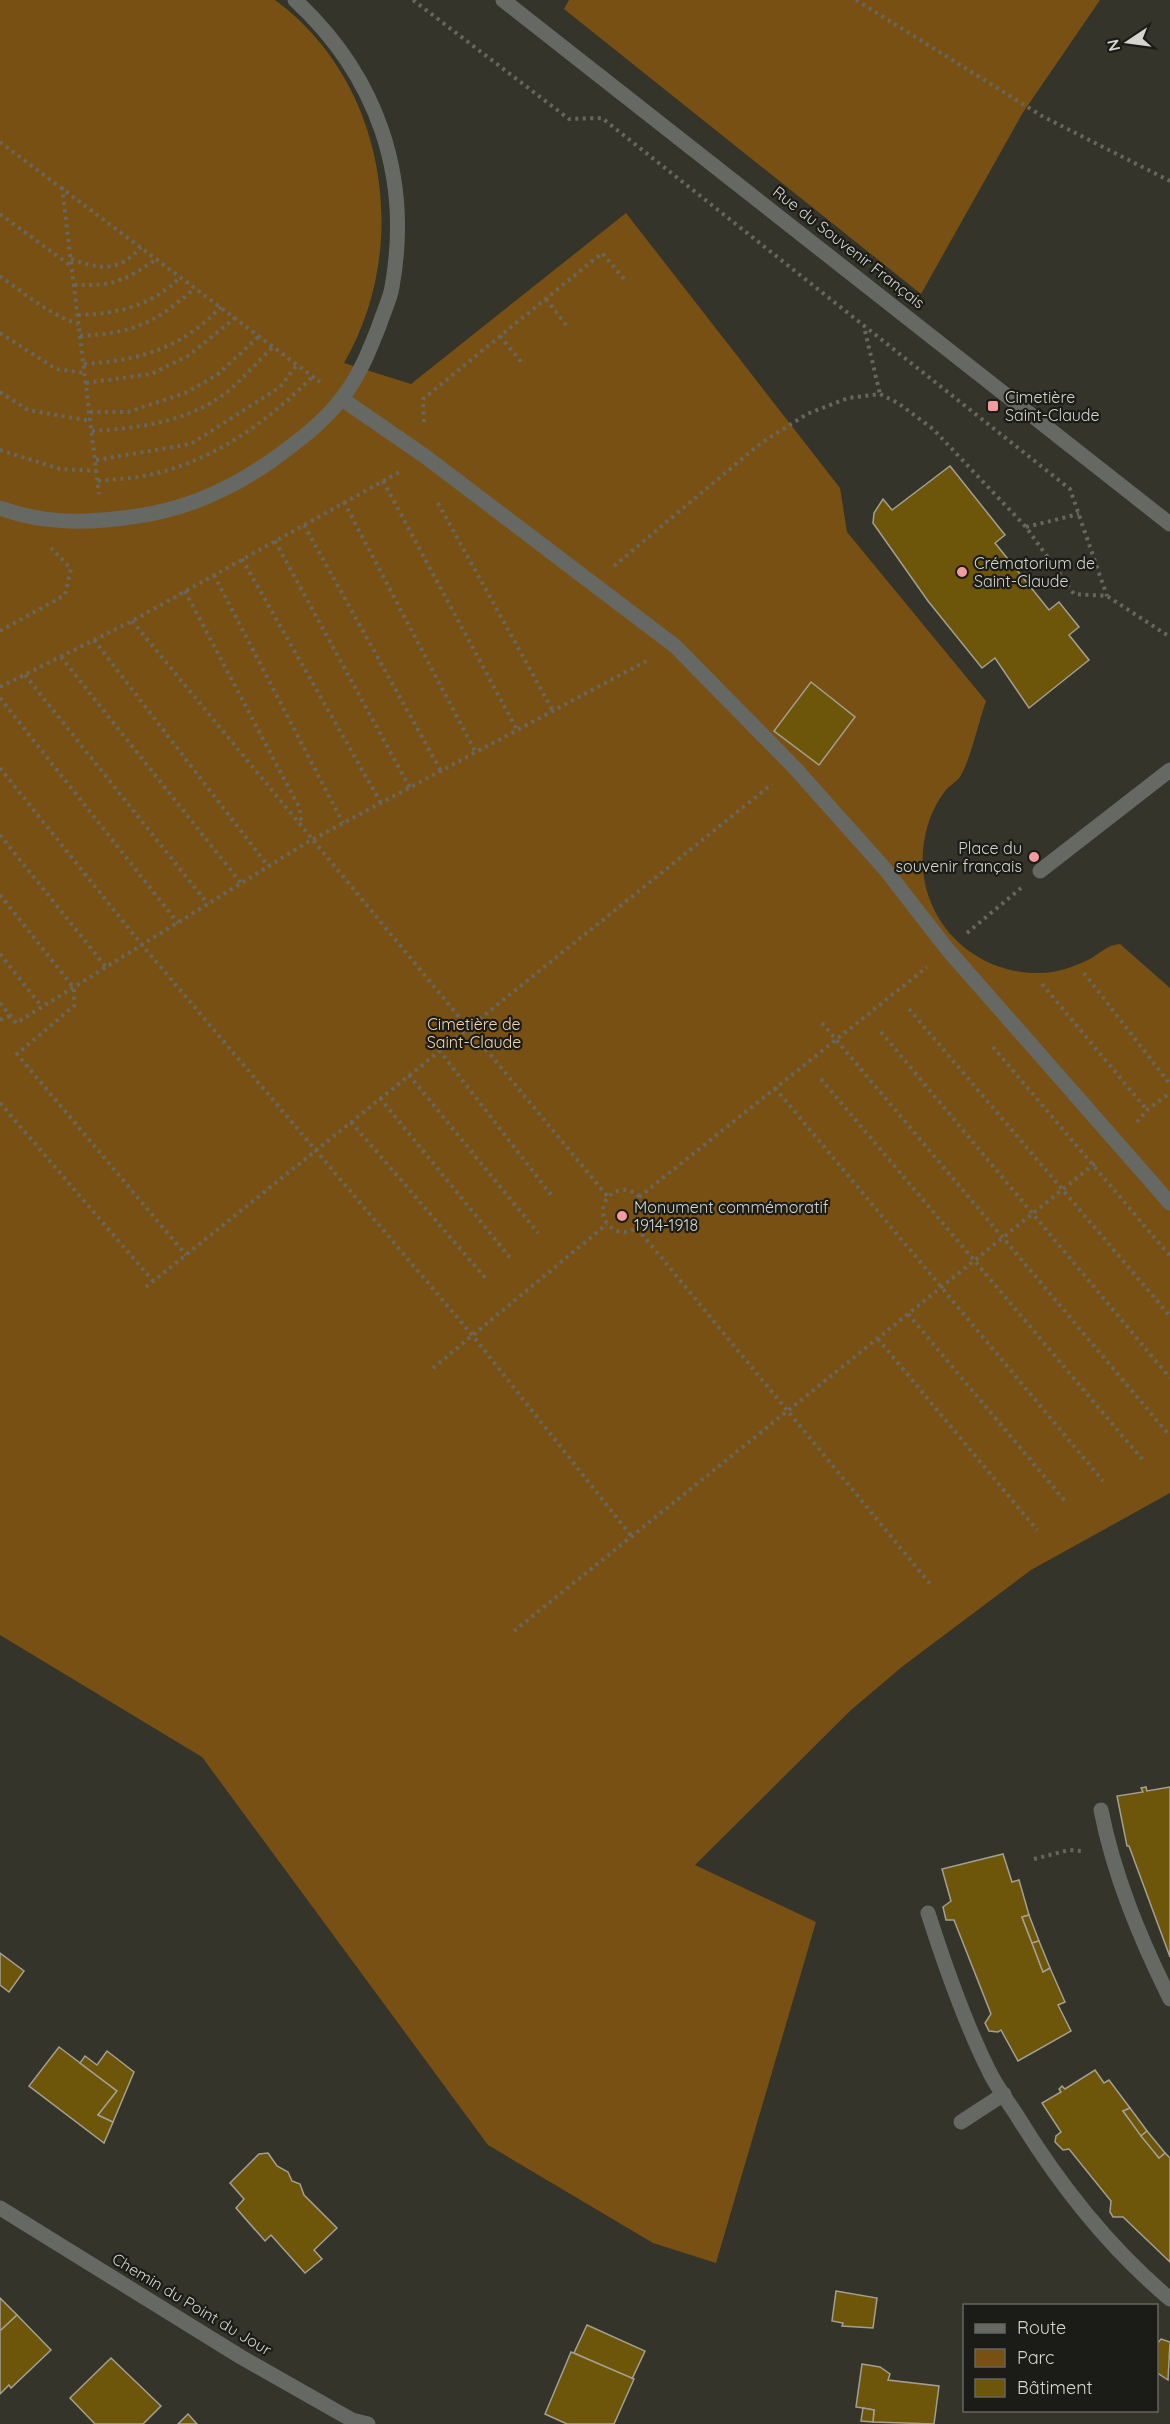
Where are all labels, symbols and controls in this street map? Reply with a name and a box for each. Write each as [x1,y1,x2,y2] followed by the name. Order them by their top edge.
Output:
[1098,12,1158,72] north arrow
[1102,37,1124,53] text: N
[769,181,929,313] street label: Rue du Souvenir Français
[1005,387,1100,425] place label: Cimetière Saint-Claude
[986,399,1000,413] marker: Cimetière Saint-Claude
[974,553,1095,591] place label: Crématorium de Saint-Claude
[955,565,969,579] marker: Crématorium de Saint-Claude
[896,838,1022,876] place label: Place du souvenir français
[1027,850,1041,864] marker: Place du souvenir français
[427,1014,521,1052] park label: Cimetière de Saint-Claude
[634,1197,829,1235] place label: Monument commémoratif 1914-1918
[615,1209,629,1223] marker: Monument commémoratif 1914-1918
[109,2248,275,2360] street label: Chemin du Point du Jour
[963,2304,1158,2412] legend
[1017,2316,1066,2339] text: Route
[1017,2346,1054,2369] text: Parc
[1017,2376,1093,2399] text: Bâtiment

